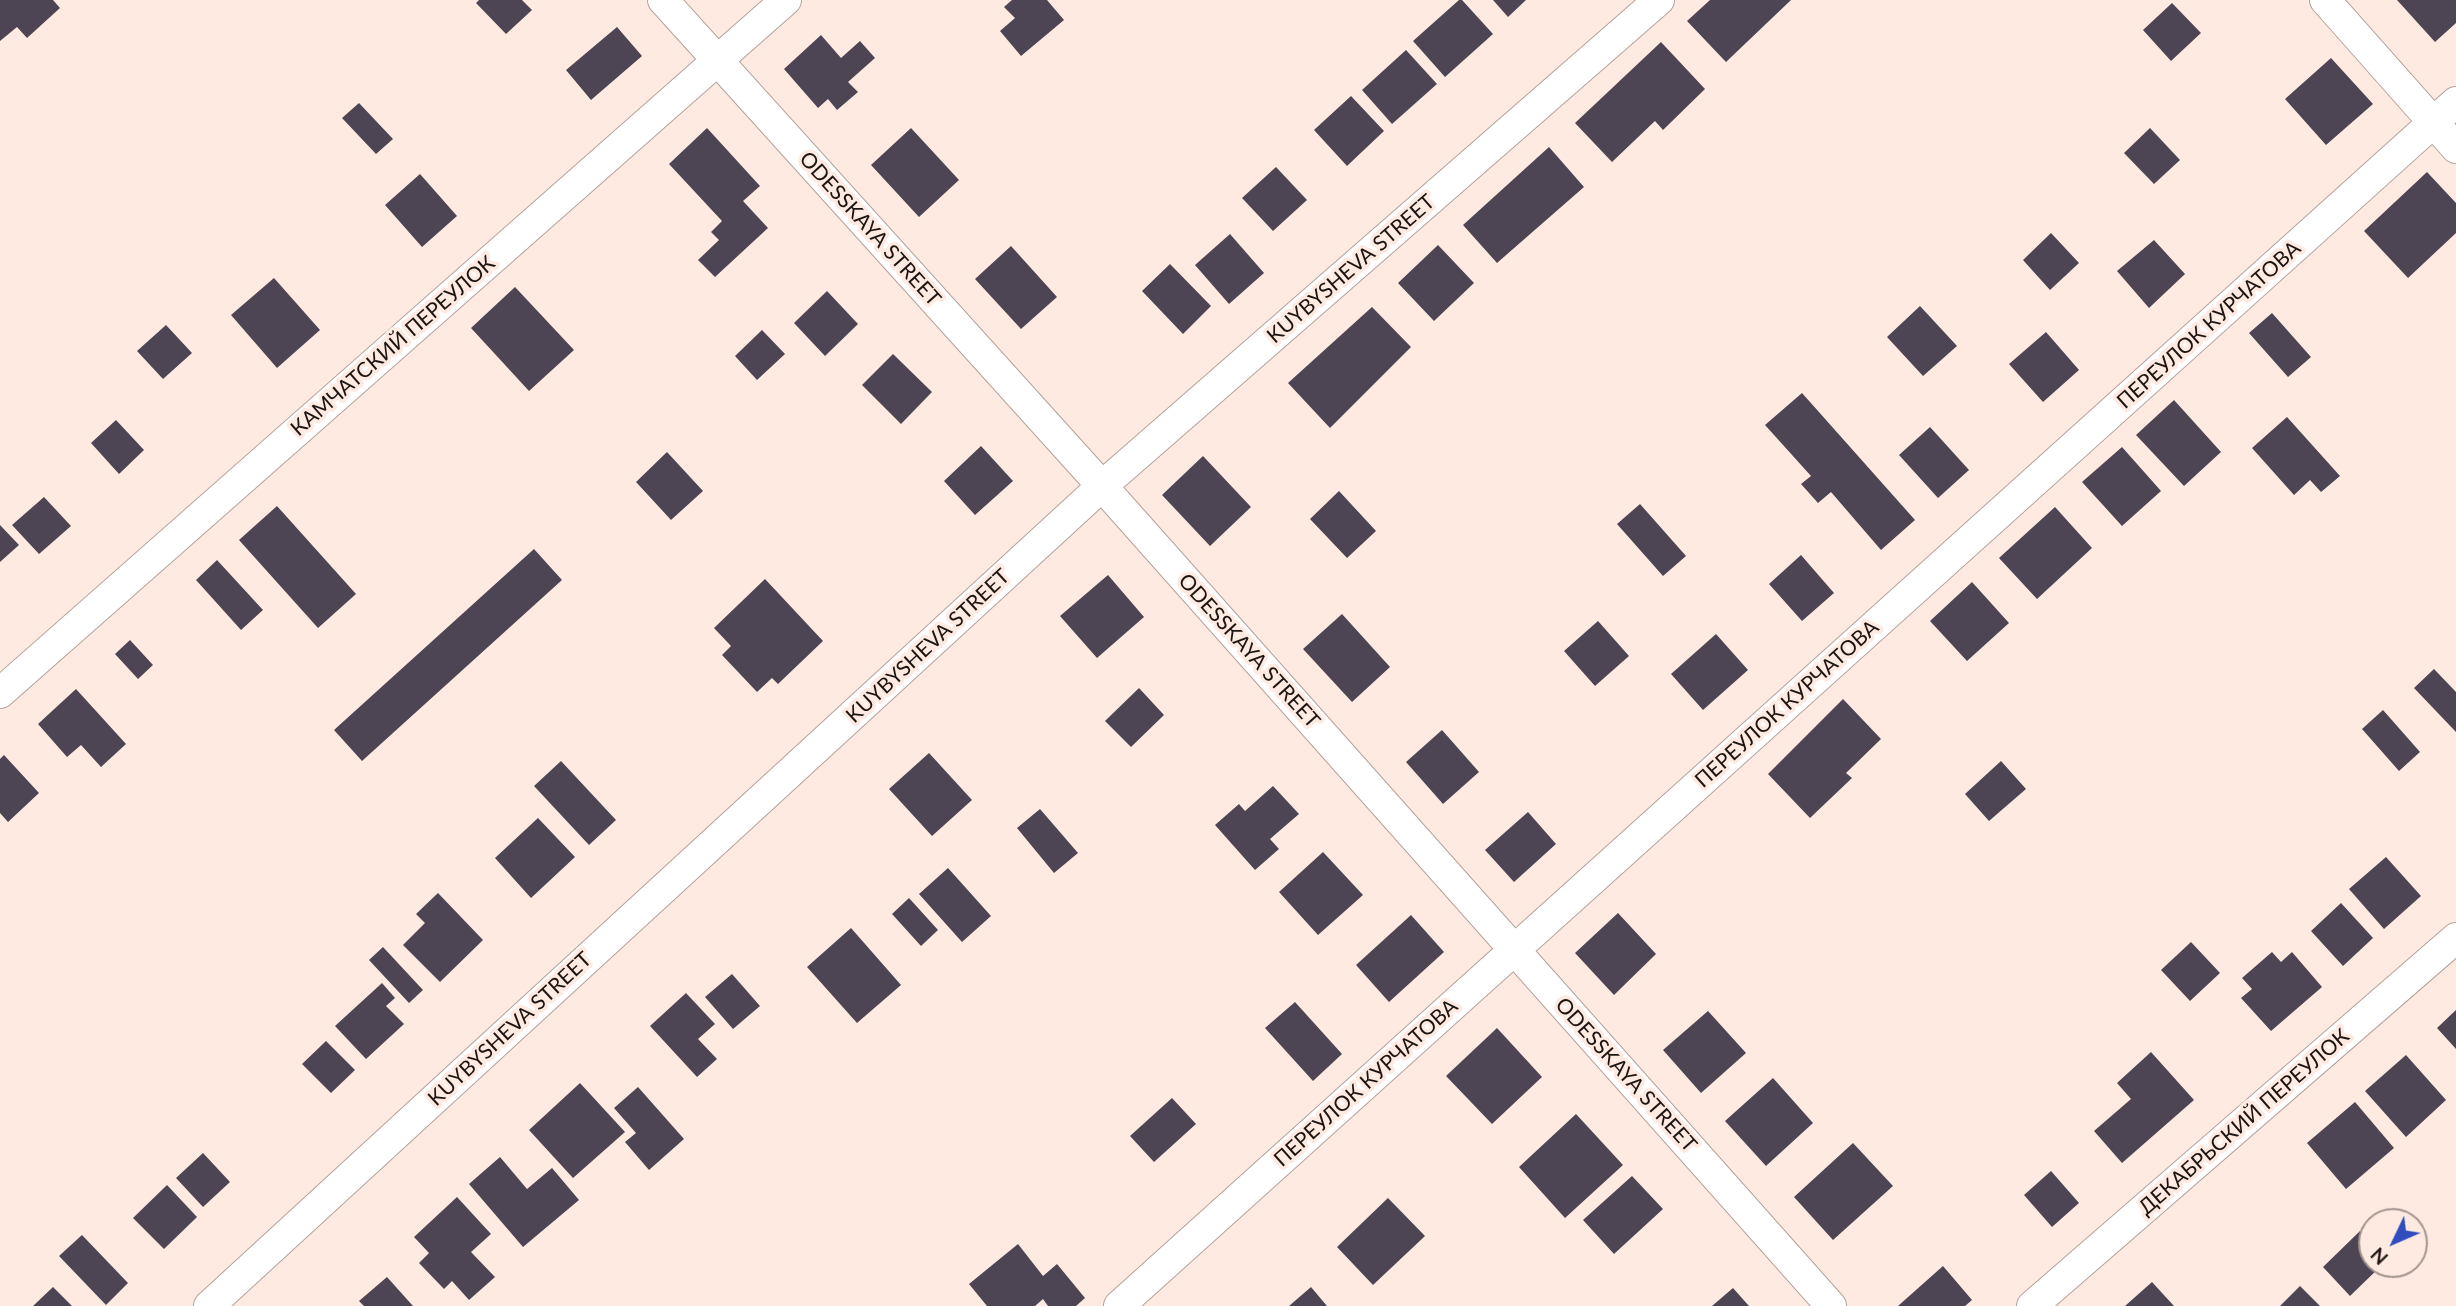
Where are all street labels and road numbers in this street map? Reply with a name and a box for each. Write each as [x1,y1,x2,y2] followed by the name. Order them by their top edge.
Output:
[794,147,946,311] street label: ODESSKAYA STREET
[1262,189,1440,349] street label: KUYBYSHEVA STREET
[2112,236,2306,414] street label: ПЕРЕУЛОК КУРЧАТОВА
[286,251,500,441] street label: КАМЧАТСКИЙ ПЕРЕУЛОК
[841,564,1015,728] street label: KUYBYSHEVA STREET
[1173,569,1325,733] street label: ODESSKAYA STREET
[1690,615,1884,793] street label: ПЕРЕУЛОК КУРЧАТОВА
[423,947,597,1111] street label: KUYBYSHEVA STREET
[1550,993,1702,1157] street label: ODESSKAYA STREET
[1269,994,1463,1172] street label: ПЕРЕУЛОК КУРЧАТОВА
[2133,1024,2355,1220] street label: ДЕКАБРЬСКИЙ ПЕРЕУЛОК

